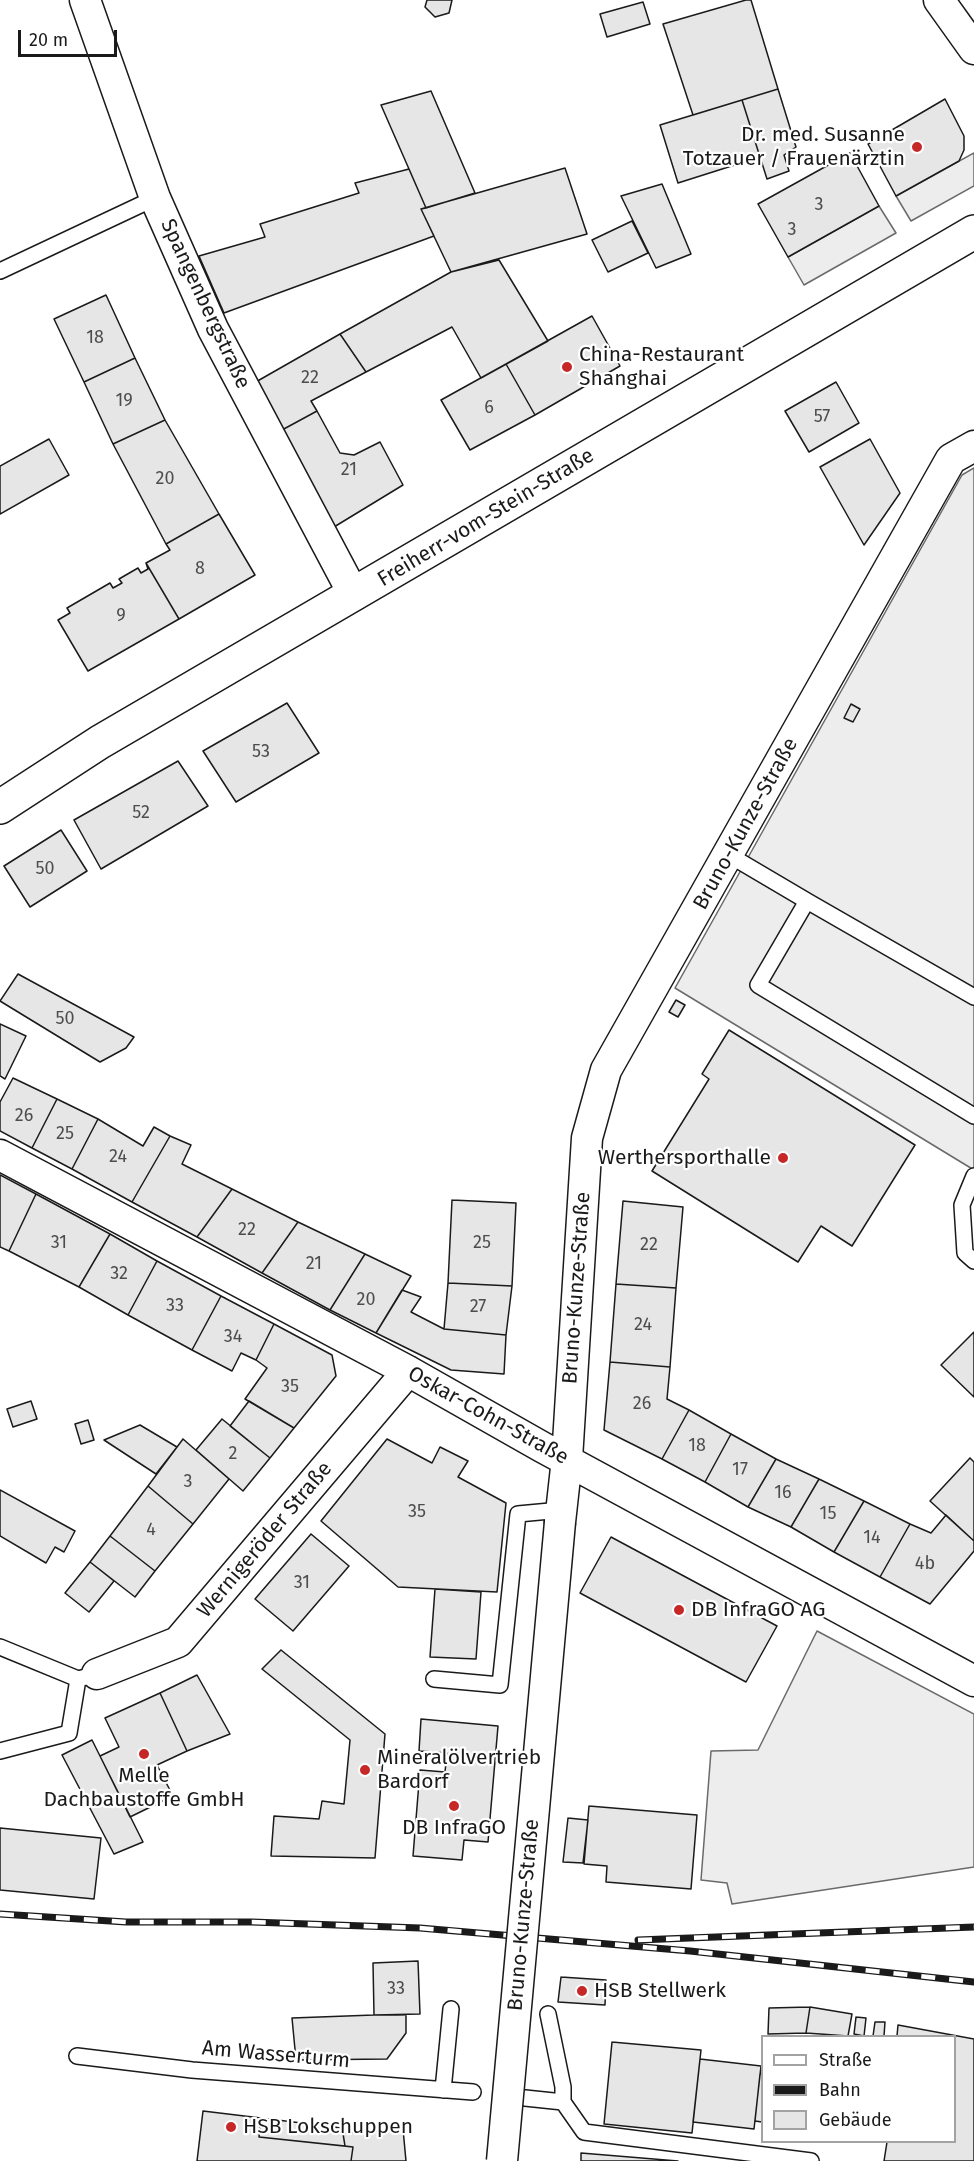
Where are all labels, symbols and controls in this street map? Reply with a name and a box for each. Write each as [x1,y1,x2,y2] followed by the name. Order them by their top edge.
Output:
[21,18,120,56] scale bar
[29,29,68,51] text: 20 m
[683,122,905,172] place label: Dr. med. Susanne Totzauer / Frauenärztin
[910,140,924,154] marker: Dr. med. Susanne Totzauer / Frauenärztin
[815,194,823,216] house number: 3
[155,215,255,393] street label: Spangenbergstraße
[788,219,796,241] house number: 3
[86,327,104,349] house number: 18
[579,342,744,392] place label: China-Restaurant Shanghai
[560,360,574,374] marker: China-Restaurant Shanghai
[301,367,319,389] house number: 22
[115,390,133,412] house number: 19
[484,397,494,419] house number: 6
[814,406,830,428] house number: 57
[373,443,599,593] street label: Freiherr-vom-Stein-Straße
[341,459,357,481] house number: 21
[156,468,174,490] house number: 20
[195,558,205,580] house number: 8
[116,605,126,627] house number: 9
[688,734,804,914] street label: Bruno-Kunze-Straße
[252,741,270,763] house number: 53
[132,802,150,824] house number: 52
[35,858,55,880] house number: 50
[55,1008,75,1030] house number: 50
[15,1105,33,1127] house number: 26
[56,1123,74,1145] house number: 25
[598,1145,771,1171] place label: Werthersporthalle
[109,1146,127,1168] house number: 24
[776,1151,790,1165] marker: Werthersporthalle
[558,1191,596,1385] street label: Bruno-Kunze-Straße
[238,1219,256,1241] house number: 22
[51,1232,67,1254] house number: 31
[473,1232,491,1254] house number: 25
[640,1234,658,1256] house number: 22
[306,1253,322,1275] house number: 21
[110,1263,128,1285] house number: 32
[357,1289,375,1311] house number: 20
[166,1295,184,1317] house number: 33
[470,1296,486,1318] house number: 27
[634,1314,652,1336] house number: 24
[224,1326,242,1348] house number: 34
[403,1361,573,1471] street label: Oskar-Cohn-Straße
[281,1376,299,1398] house number: 35
[633,1393,651,1415] house number: 26
[688,1435,706,1457] house number: 18
[229,1443,237,1465] house number: 2
[192,1457,338,1623] street label: Wernigeröder Straße
[732,1459,748,1481] house number: 17
[184,1471,192,1493] house number: 3
[774,1482,792,1504] house number: 16
[408,1501,426,1523] house number: 35
[820,1503,836,1525] house number: 15
[146,1519,156,1541] house number: 4
[863,1527,881,1549] house number: 14
[915,1553,935,1575] house number: 4b
[294,1572,310,1594] house number: 31
[691,1597,826,1623] place label: DB InfraGO AG
[672,1603,686,1617] marker: DB InfraGO AG
[377,1745,541,1795] place label: Mineralölvertrieb Bardorf
[137,1747,151,1761] marker: Melle Dachbaustoffe GmbH
[43,1763,245,1813] place label: Melle Dachbaustoffe GmbH
[358,1763,372,1777] marker: Mineralölvertrieb Bardorf
[447,1799,461,1813] marker: DB InfraGO
[402,1815,506,1841] place label: DB InfraGO
[503,1818,545,2012] street label: Bruno-Kunze-Straße
[387,1978,405,2000] house number: 33
[594,1978,726,2004] place label: HSB Stellwerk
[575,1984,589,1998] marker: HSB Stellwerk
[761,2035,956,2143] legend
[201,2036,351,2074] street label: Am Wasserturm
[819,2049,872,2071] text: Straße
[819,2079,861,2101] text: Bahn
[819,2109,892,2131] text: Gebäude
[243,2114,413,2140] place label: HSB Lokschuppen
[224,2120,238,2134] marker: HSB Lokschuppen

